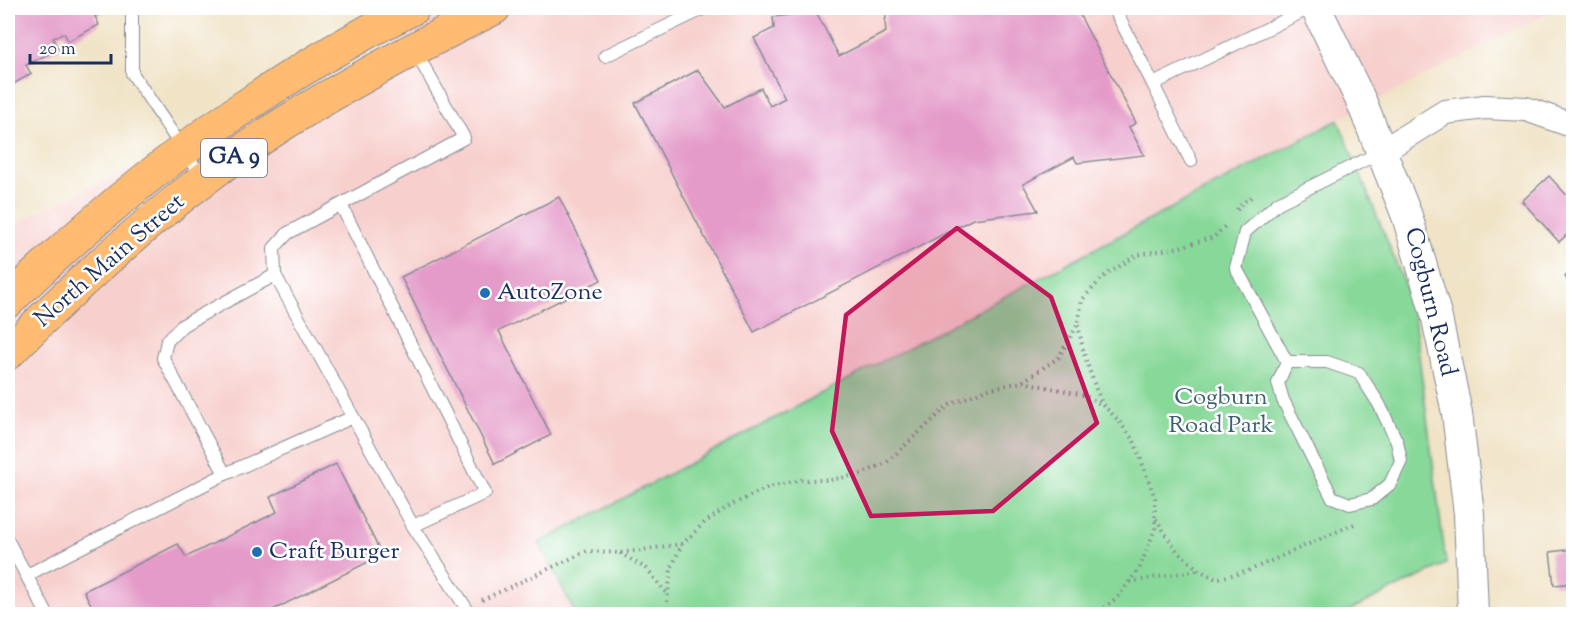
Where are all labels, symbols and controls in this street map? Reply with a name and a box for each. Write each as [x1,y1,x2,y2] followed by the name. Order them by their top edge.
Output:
[30,27,111,65] scale bar
[39,37,76,63] text: 20 m
[201,139,267,177] road number: GA 9
[27,186,193,336] street label: North Main Street
[1395,224,1465,381] street label: Cogburn Road
[497,276,603,310] place label: AutoZone
[478,286,492,300] marker: AutoZone
[1169,381,1273,443] park label: Cogburn Road Park
[269,535,399,569] place label: Craft Burger
[250,545,264,559] marker: Craft Burger

